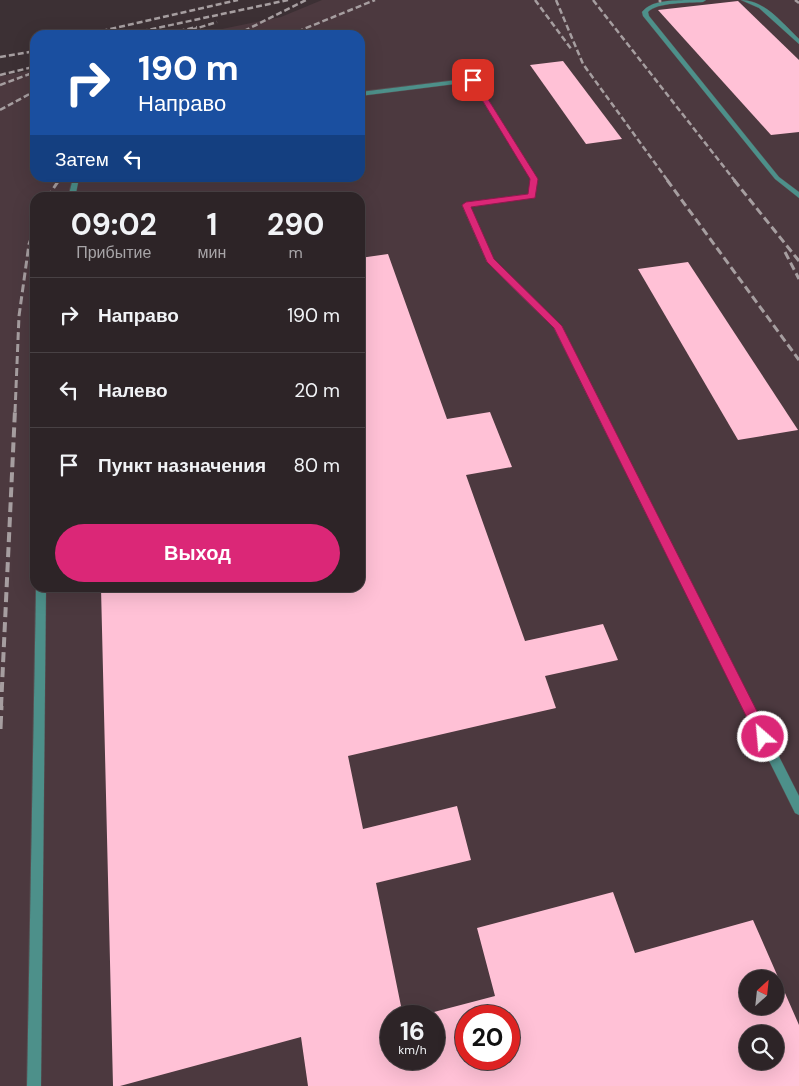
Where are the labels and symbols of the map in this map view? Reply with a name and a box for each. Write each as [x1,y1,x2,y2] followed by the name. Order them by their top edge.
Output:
[452,59,494,101] pin
[736,710,788,762] position arrow
[739,970,784,1015] north arrow
[455,1005,520,1070] speed limit sign: 20

